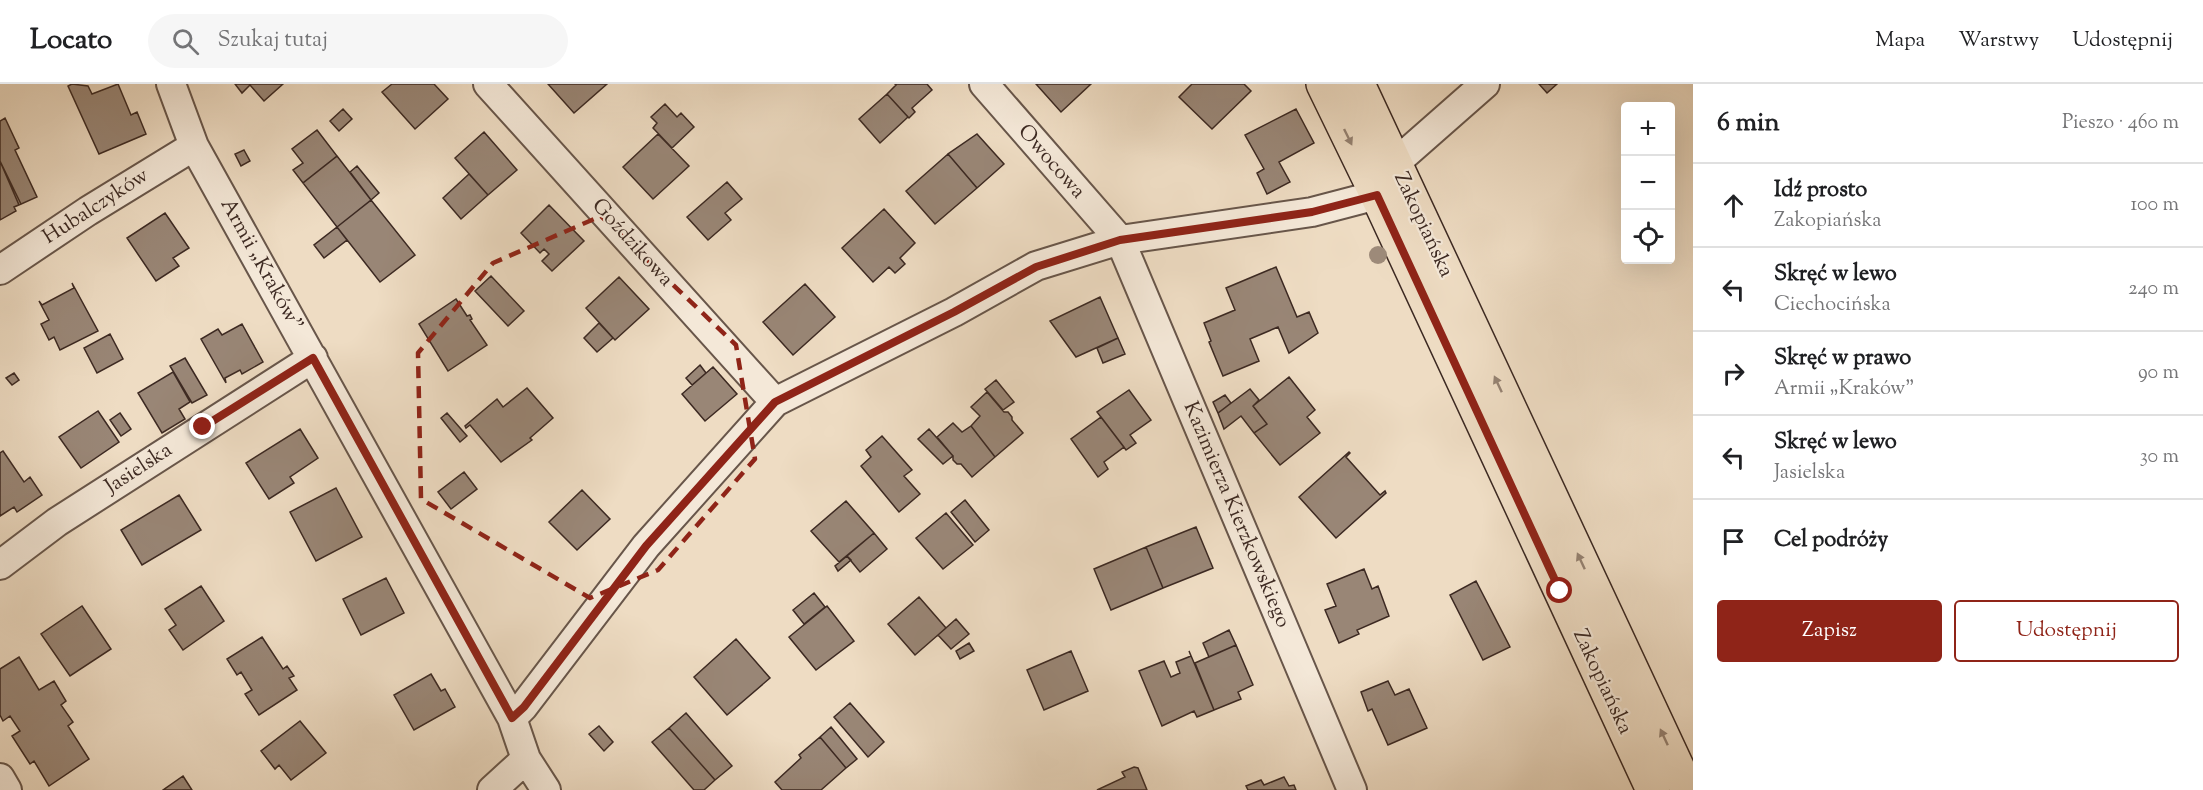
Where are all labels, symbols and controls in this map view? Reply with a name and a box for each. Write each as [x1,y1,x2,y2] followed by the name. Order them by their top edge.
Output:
[148,14,568,68] search box
[30,21,112,61] text: Locato
[169,25,202,58] icon: search
[217,25,328,57] text: Szukaj tutaj
[1875,26,1925,56] text: Mapa
[1958,26,2039,56] text: Warstwy
[2072,26,2173,56] text: Udostępnij
[1621,102,1675,264] map controls
[1621,102,1675,156] button: +
[1717,105,1780,142] text: 6 min
[2062,109,2179,138] text: Pieszo · 460 m
[1010,118,1092,206] street label: Owocowa
[1344,128,1353,145] one-way arrow
[1621,156,1675,210] button: −
[37,161,155,252] street label: Hubalczyków
[1386,167,1461,283] street label: Zakopiańska
[1774,175,1867,207] text: Idź prosto
[1717,189,1750,222] icon: ahead
[2130,191,2179,220] text: 100 m
[584,192,680,294] street label: Goździkowa
[212,193,310,337] street label: Armii „Kraków”
[1774,207,1882,236] text: Zakopiańska
[1621,210,1675,264] button: locate
[1774,259,1897,291] text: Skręć w lewo
[1717,273,1750,306] icon: left
[2128,275,2179,304] text: 240 m
[1774,291,1891,320] text: Ciechocińska
[1774,343,1911,375] text: Skręć w prawo
[1717,357,1750,390] icon: right
[2138,359,2179,388] text: 90 m
[1774,375,1915,404] text: Armii „Kraków”
[1493,376,1502,393] one-way arrow
[1175,397,1297,633] street label: Kazimierza Kierzkowskiego
[189,413,215,439] route end
[1774,427,1897,459] text: Skręć w lewo
[99,436,179,502] street label: Jasielska
[1717,441,1750,474] icon: left
[2140,443,2179,472] text: 30 m
[1774,459,1845,488] text: Jasielska
[1717,525,1750,558] icon: arrive
[1774,525,1888,557] text: Cel podróży
[1576,552,1585,569] one-way arrow
[1546,577,1572,603] route start
[1717,600,1942,662] button: Zapisz
[1954,600,2179,662] button: Udostępnij
[1565,624,1640,740] street label: Zakopiańska
[1659,729,1668,746] one-way arrow

